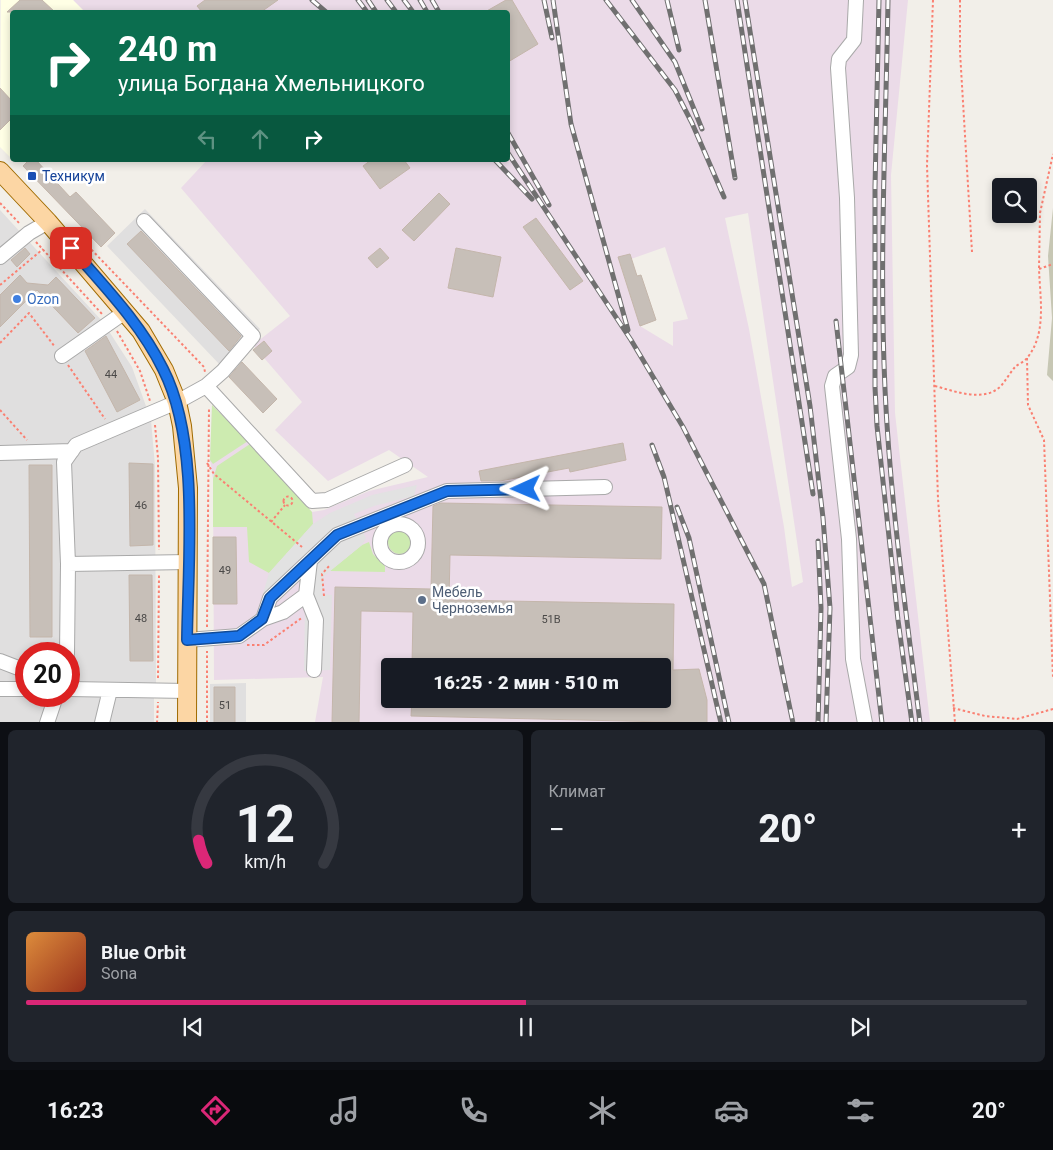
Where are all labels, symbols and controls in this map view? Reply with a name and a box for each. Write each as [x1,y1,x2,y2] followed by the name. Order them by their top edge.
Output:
[118,29,217,70] text: 240 m
[35,30,100,95] icon: right
[118,71,425,96] text: улица Богдана Хмельницкого
[193,125,221,153] icon: left
[246,125,274,153] icon: ahead
[299,125,327,153] icon: right
[42,168,105,184] place label: Техникум
[26,170,38,182] marker: Техникум
[992,178,1037,223] map controls
[992,178,1037,223] button: search
[50,227,92,269] pin
[57,234,85,262] icon: arrive
[27,291,59,307] place label: Ozon
[11,293,23,305] marker: Ozon
[105,368,117,381] house number: 44
[499,462,551,514] position arrow
[135,499,147,512] house number: 46
[219,564,231,577] house number: 49
[432,584,513,616] place label: Мебель Черноземья
[416,594,428,606] marker: Мебель Черноземья
[135,612,147,625] house number: 48
[541,613,561,626] house number: 51В
[15,642,80,707] speed limit sign: 20
[433,671,619,694] text: 16:25 · 2 мин · 510 m
[219,699,231,712] house number: 51
[549,782,605,801] text: Климат
[235,794,295,855] text: 12
[758,807,817,851] text: 20°
[549,813,565,846] text: −
[1011,813,1027,846] text: +
[244,851,286,872] text: km/h
[101,941,186,964] text: Blue Orbit
[101,964,137,983] text: Sona
[179,1013,207,1041] icon: previous
[512,1013,540,1041] icon: pause
[846,1013,874,1041] icon: next
[198,1093,233,1128] icon: directions
[327,1093,362,1128] icon: music
[456,1093,491,1128] icon: phone
[585,1093,620,1128] icon: climate
[714,1093,749,1128] icon: car
[843,1093,878,1128] icon: filters
[47,1098,104,1123] text: 16:23
[972,1098,1006,1123] text: 20°

